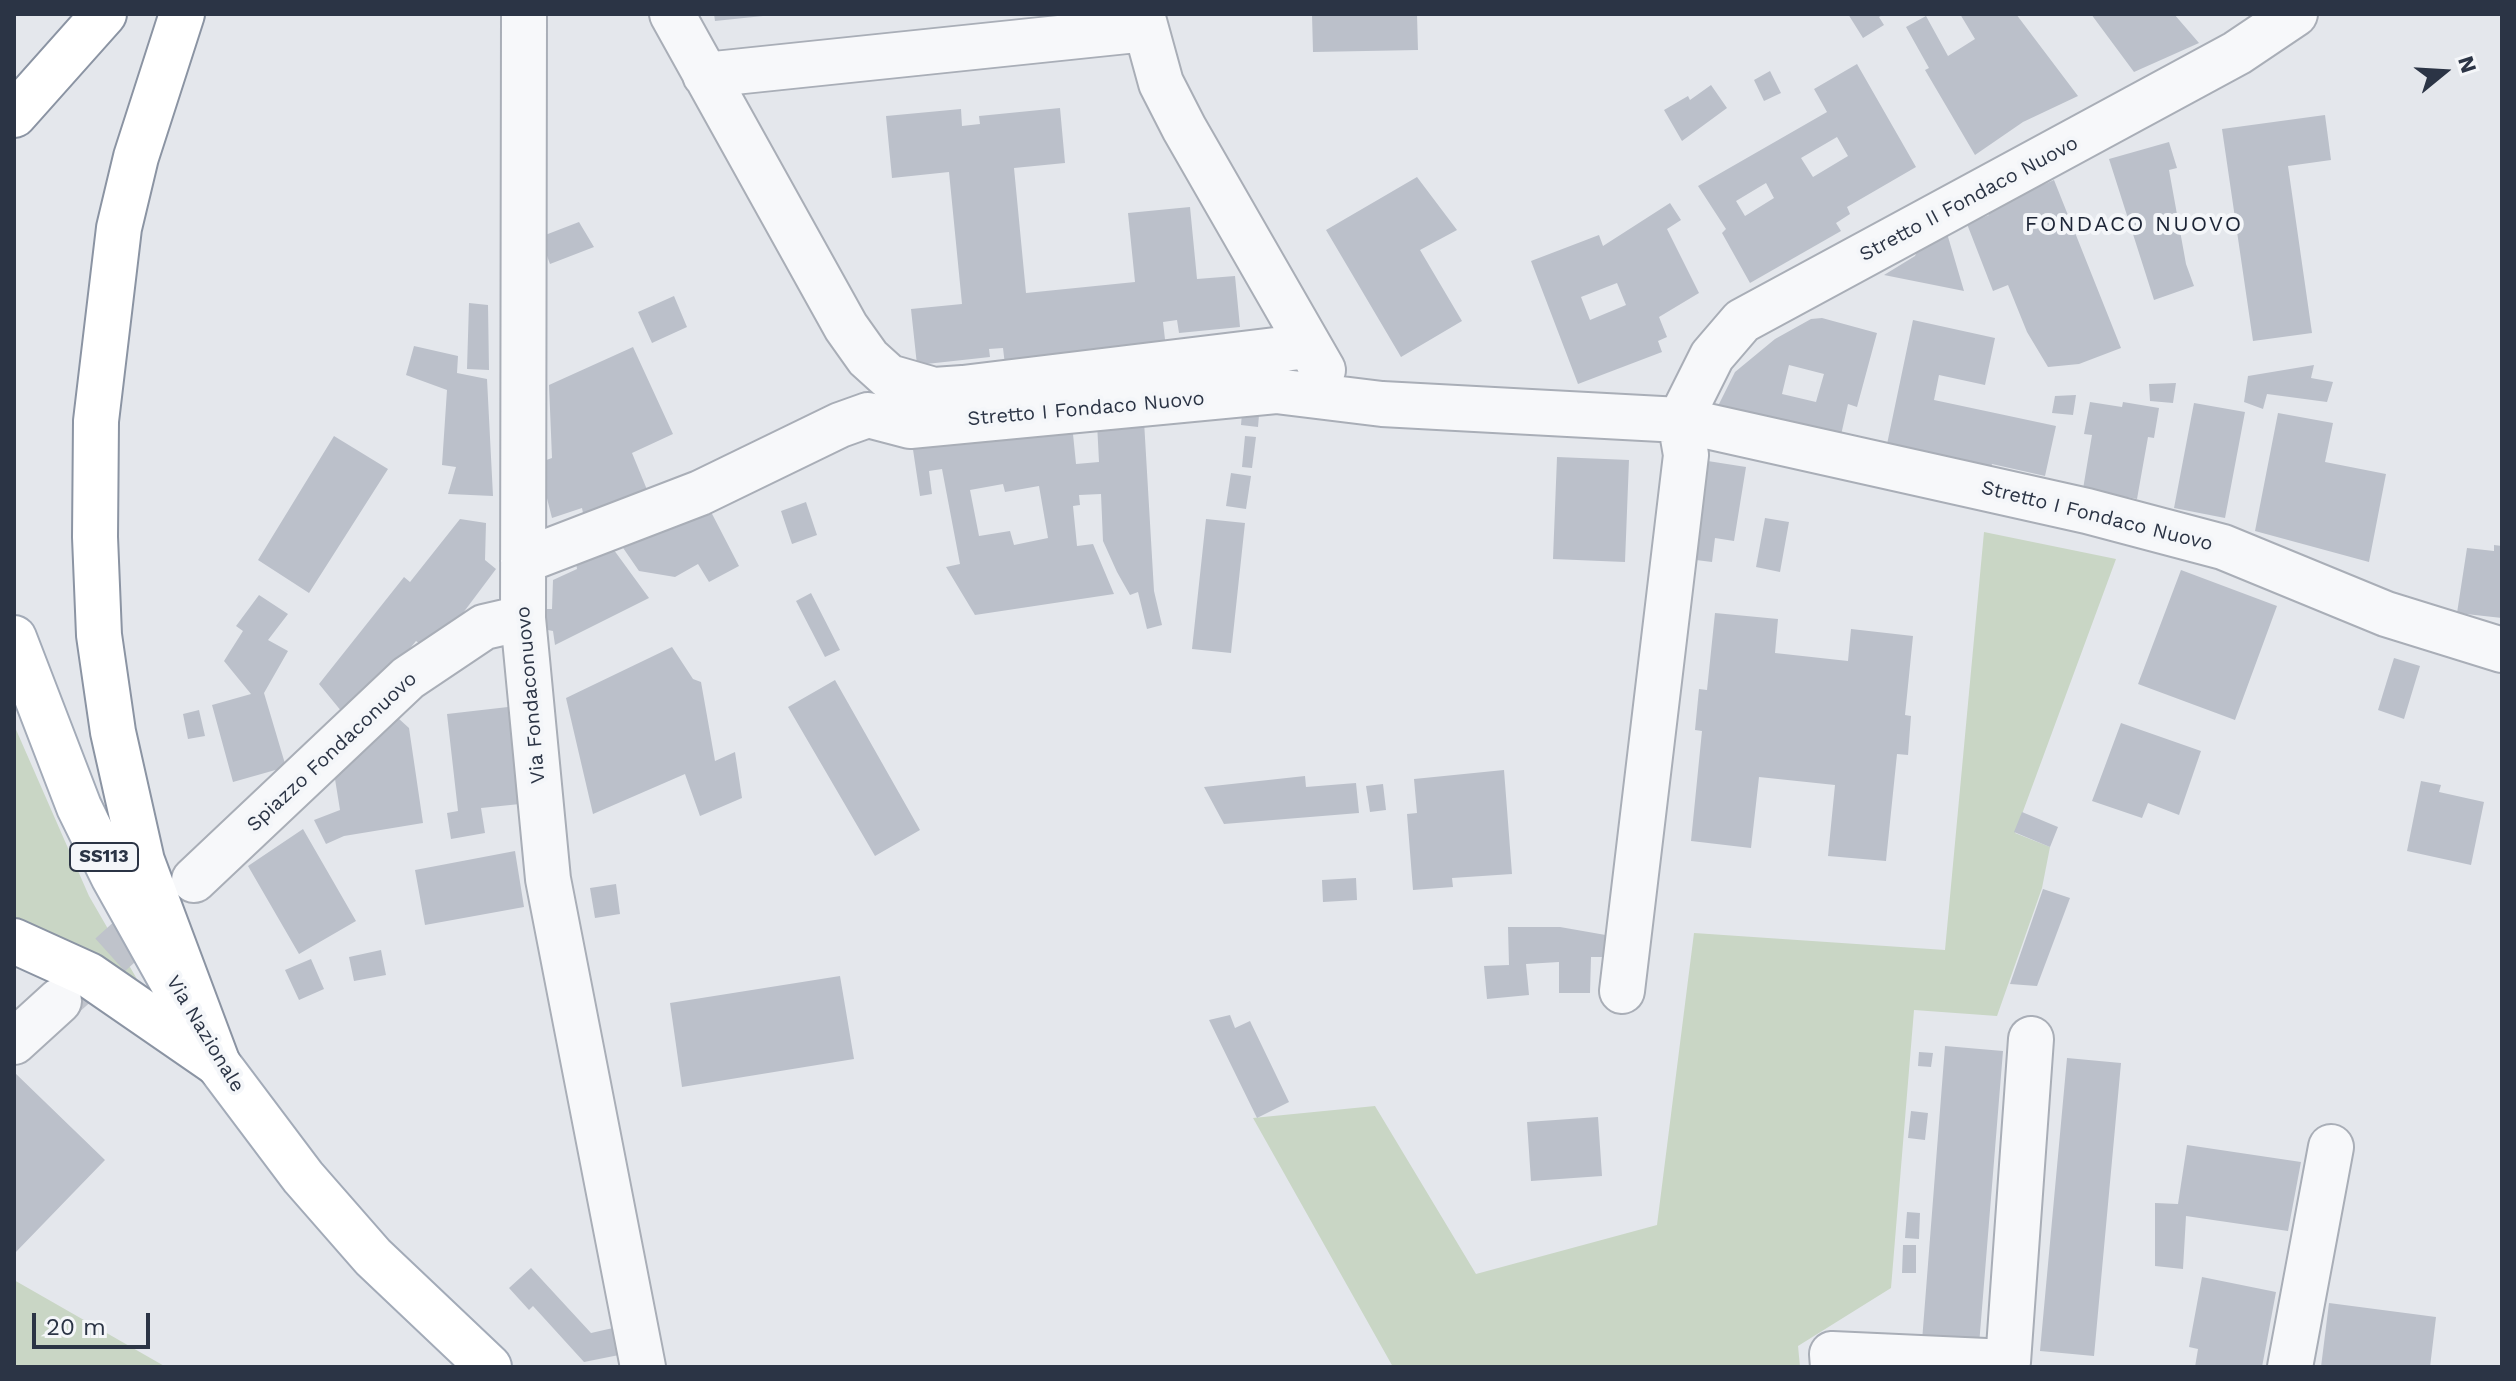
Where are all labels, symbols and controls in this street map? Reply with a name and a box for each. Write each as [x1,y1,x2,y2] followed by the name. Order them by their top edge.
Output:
[2404,32,2484,112] north arrow
[2453,53,2482,76] text: N
[1856,131,2082,267] street label: Stretto II Fondaco Nuovo
[2025,212,2243,238] district label: FONDACO NUOVO
[966,387,1206,431] street label: Stretto I Fondaco Nuovo
[1979,476,2215,556] street label: Stretto I Fondaco Nuovo
[511,605,551,785] street label: Via Fondaconuovo
[242,667,422,837] street label: Spiazzo Fondaconuovo
[70,843,138,871] road number: SS113
[161,971,249,1097] street label: Via Nazionale
[36,1297,154,1347] scale bar
[46,1313,106,1341] text: 20 m

